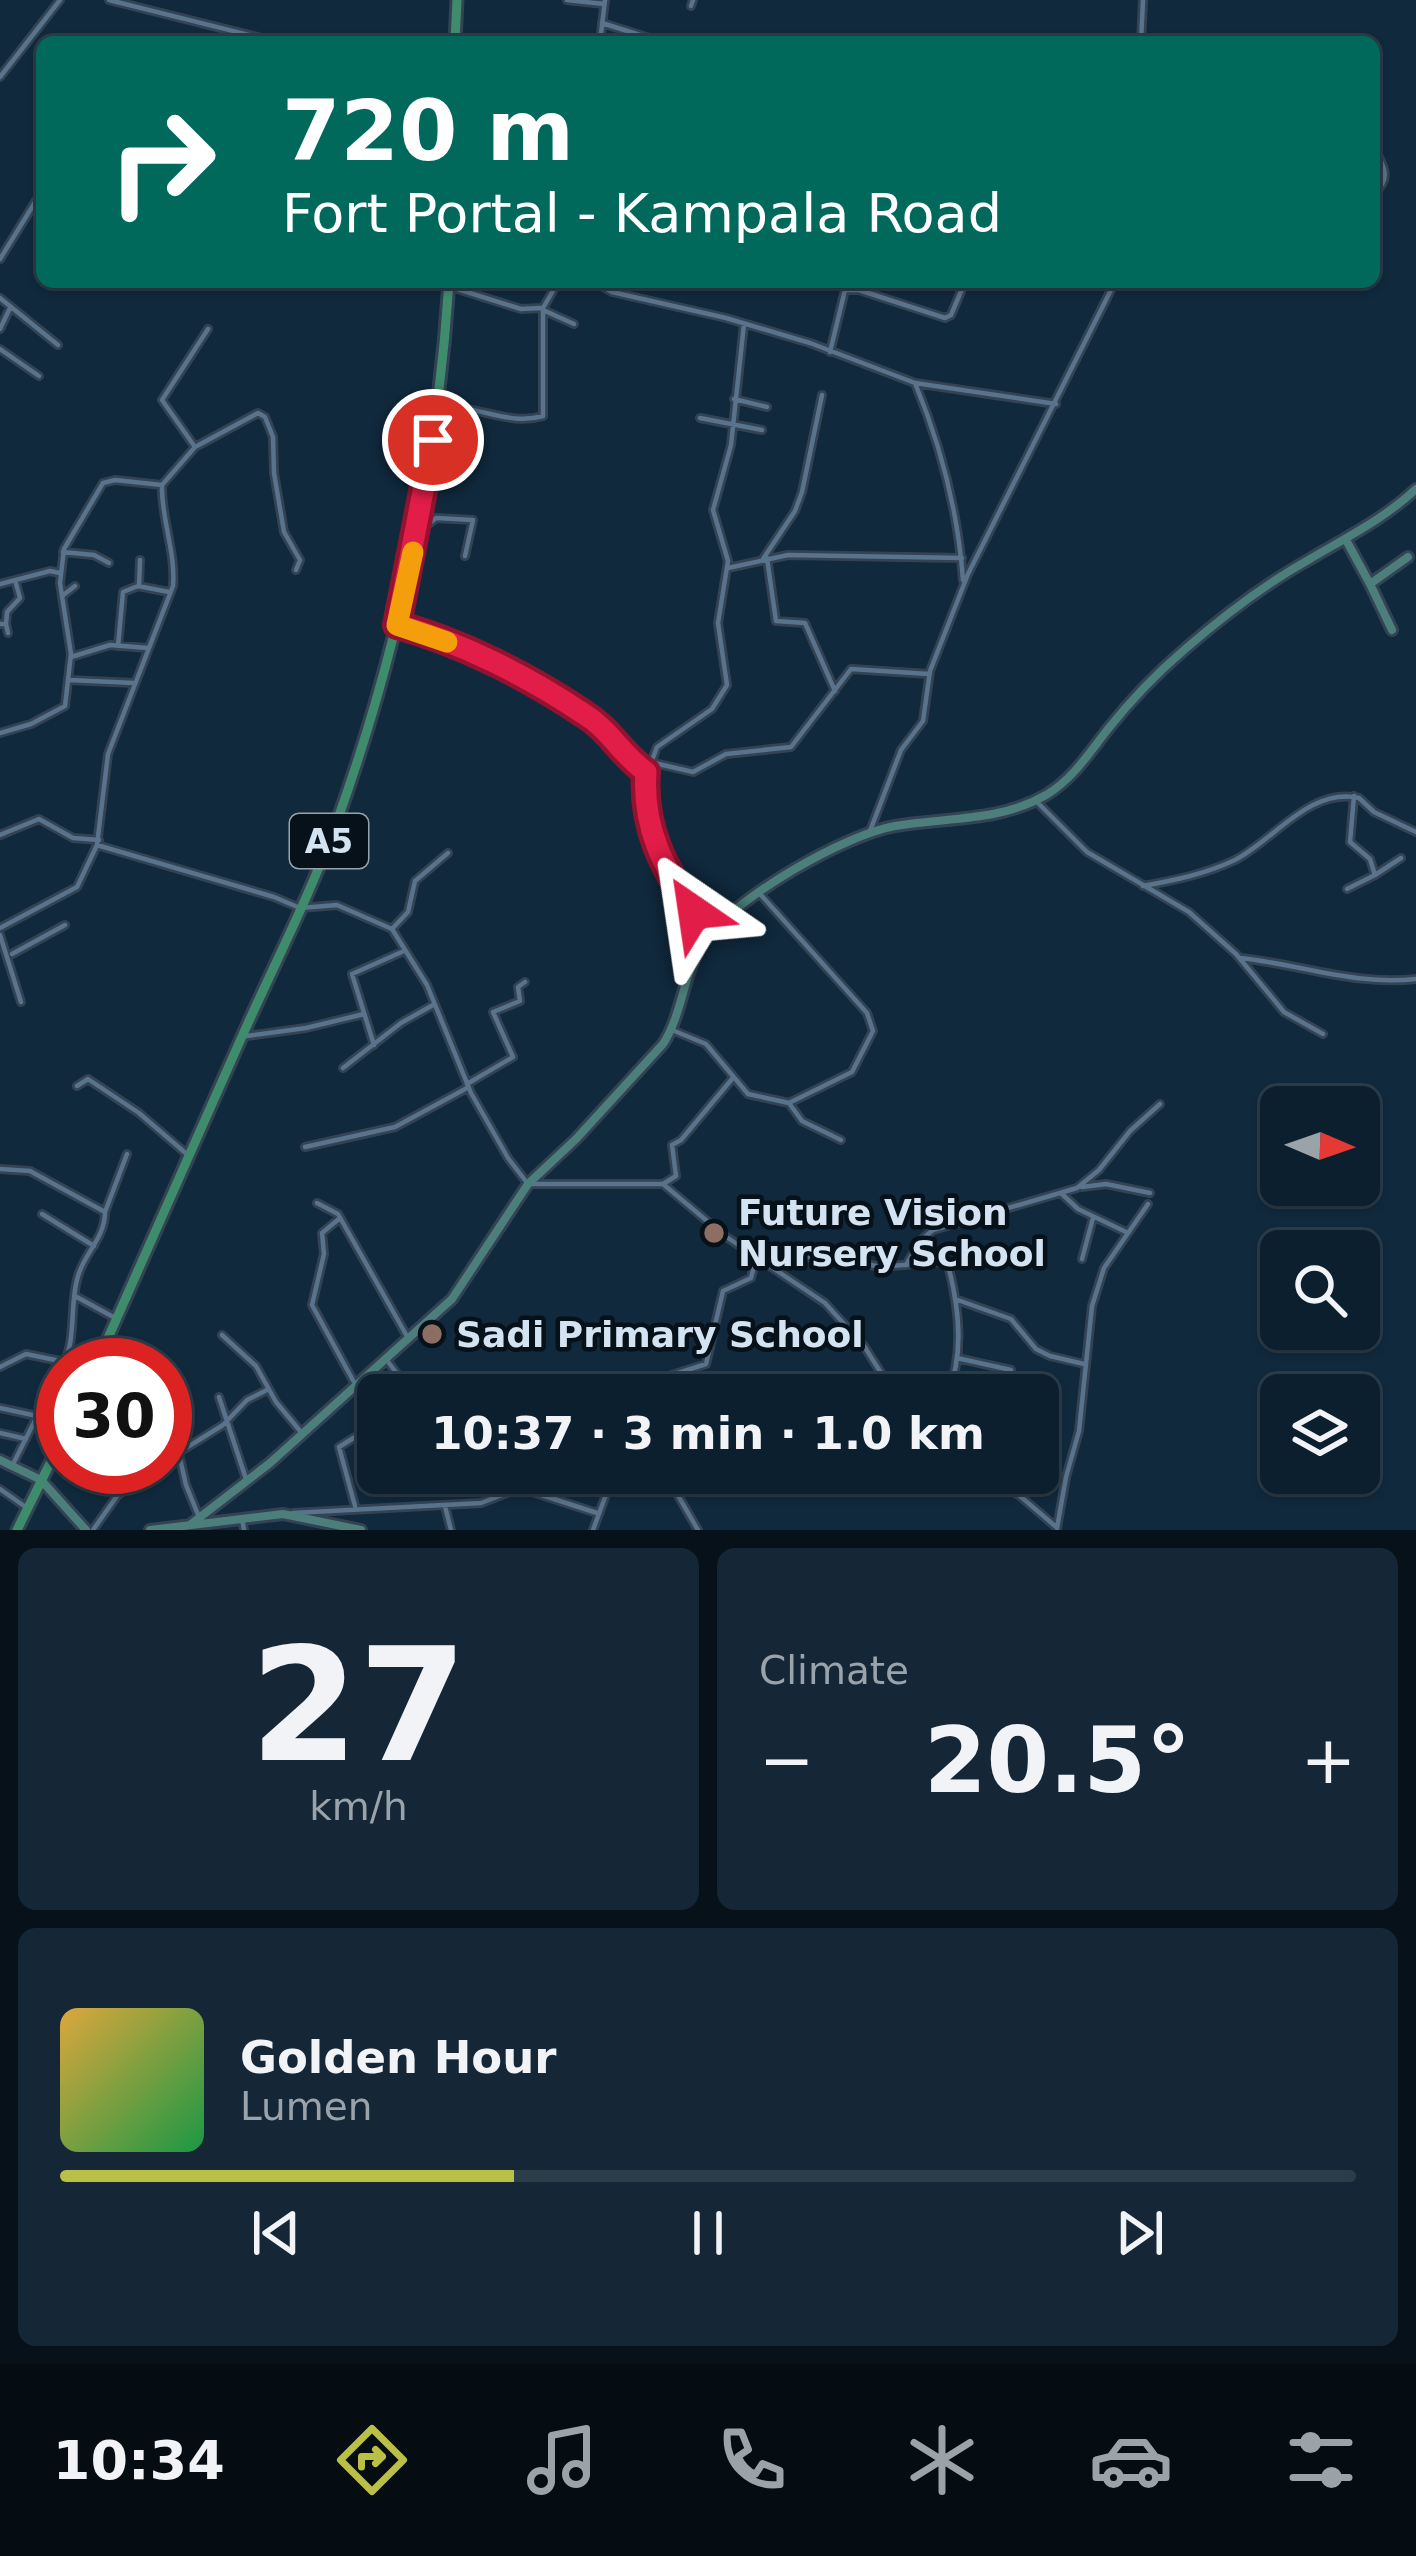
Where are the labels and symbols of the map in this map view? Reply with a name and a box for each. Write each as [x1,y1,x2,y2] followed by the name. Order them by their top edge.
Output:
[382,389,484,491] pin
[290,814,368,868] road number: A5
[631,849,757,975] position arrow
[1260,1086,1380,1206] north arrow
[738,1192,1046,1274] place label: Future Vision Nursery School
[701,1220,727,1246] marker: Future Vision Nursery School
[456,1314,864,1355] place label: Sadi Primary School
[419,1321,445,1347] marker: Sadi Primary School
[36,1338,192,1494] speed limit sign: 30

